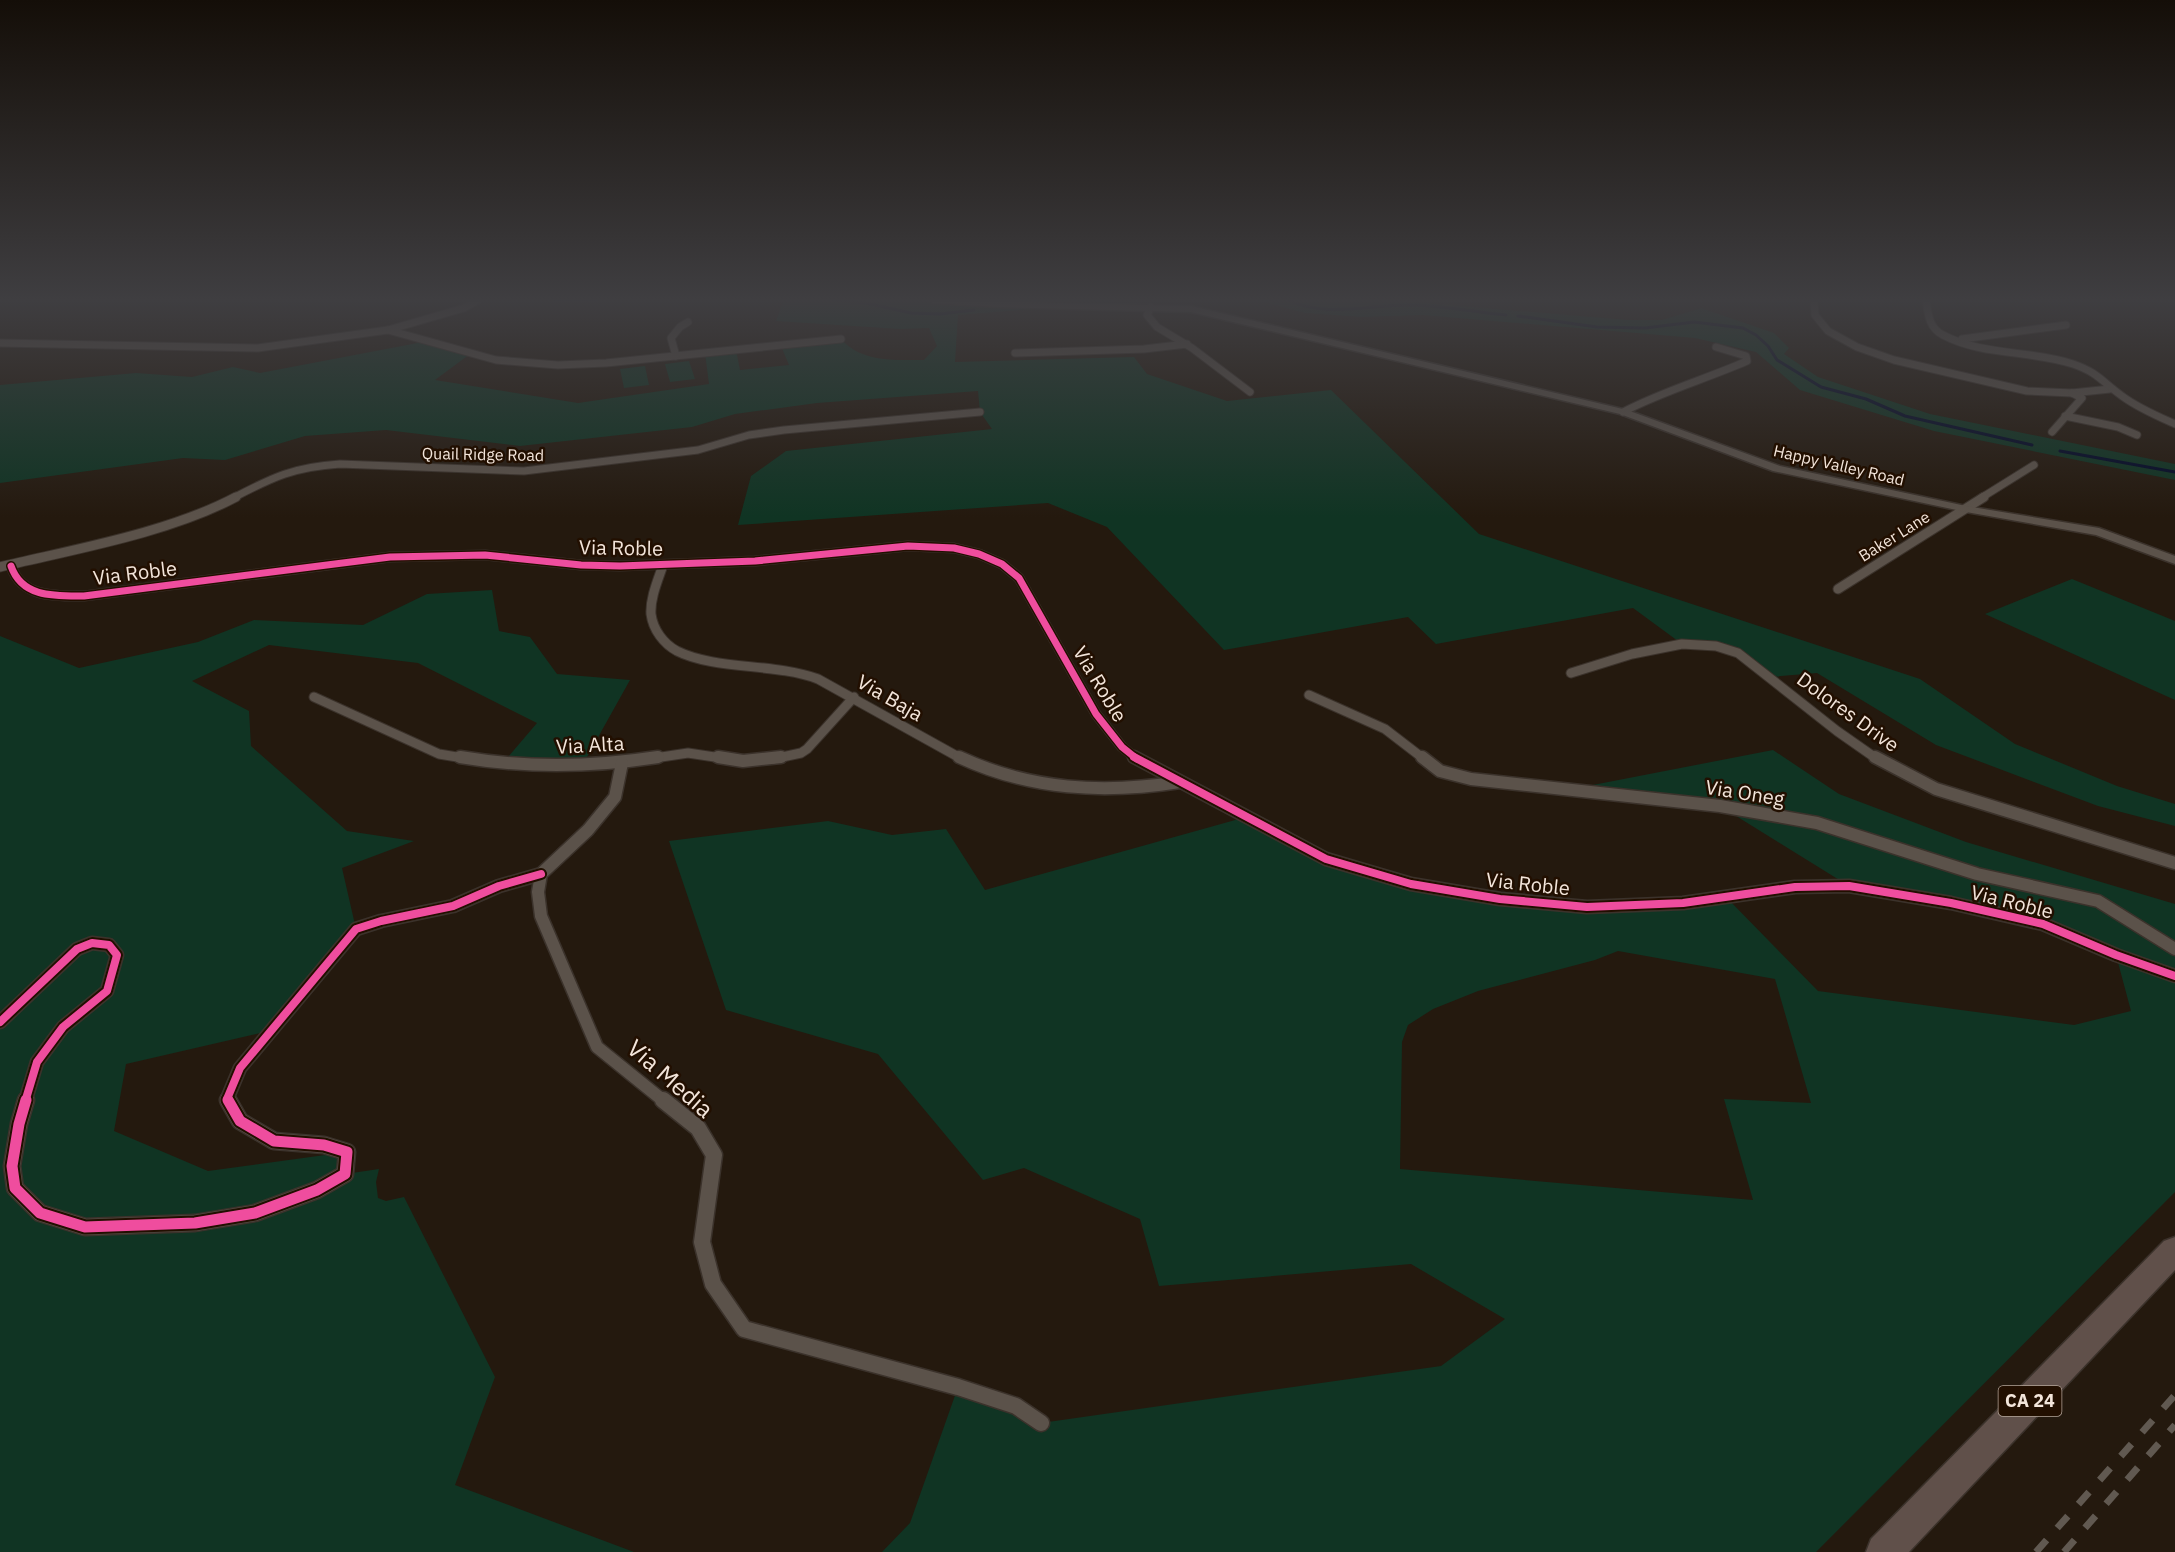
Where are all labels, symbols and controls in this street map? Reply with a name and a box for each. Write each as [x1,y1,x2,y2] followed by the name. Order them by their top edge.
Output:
[1772,440,1906,490] street label: Happy Valley Road
[422,443,544,465] street label: Quail Ridge Road
[1855,506,1933,566] street label: Baker Lane
[579,533,663,562] street label: Via Roble
[91,554,178,591] street label: Via Roble
[1067,641,1134,727] street label: Via Roble
[1792,665,1905,758] street label: Dolores Drive
[852,668,928,727] street label: Via Baja
[555,729,625,760] street label: Via Alta
[1704,773,1787,812] street label: Via Oneg
[1485,866,1571,901] street label: Via Roble
[1968,878,2056,925] street label: Via Roble
[621,1032,721,1125] street label: Via Media
[1998,1386,2062,1416] road number: CA 24

